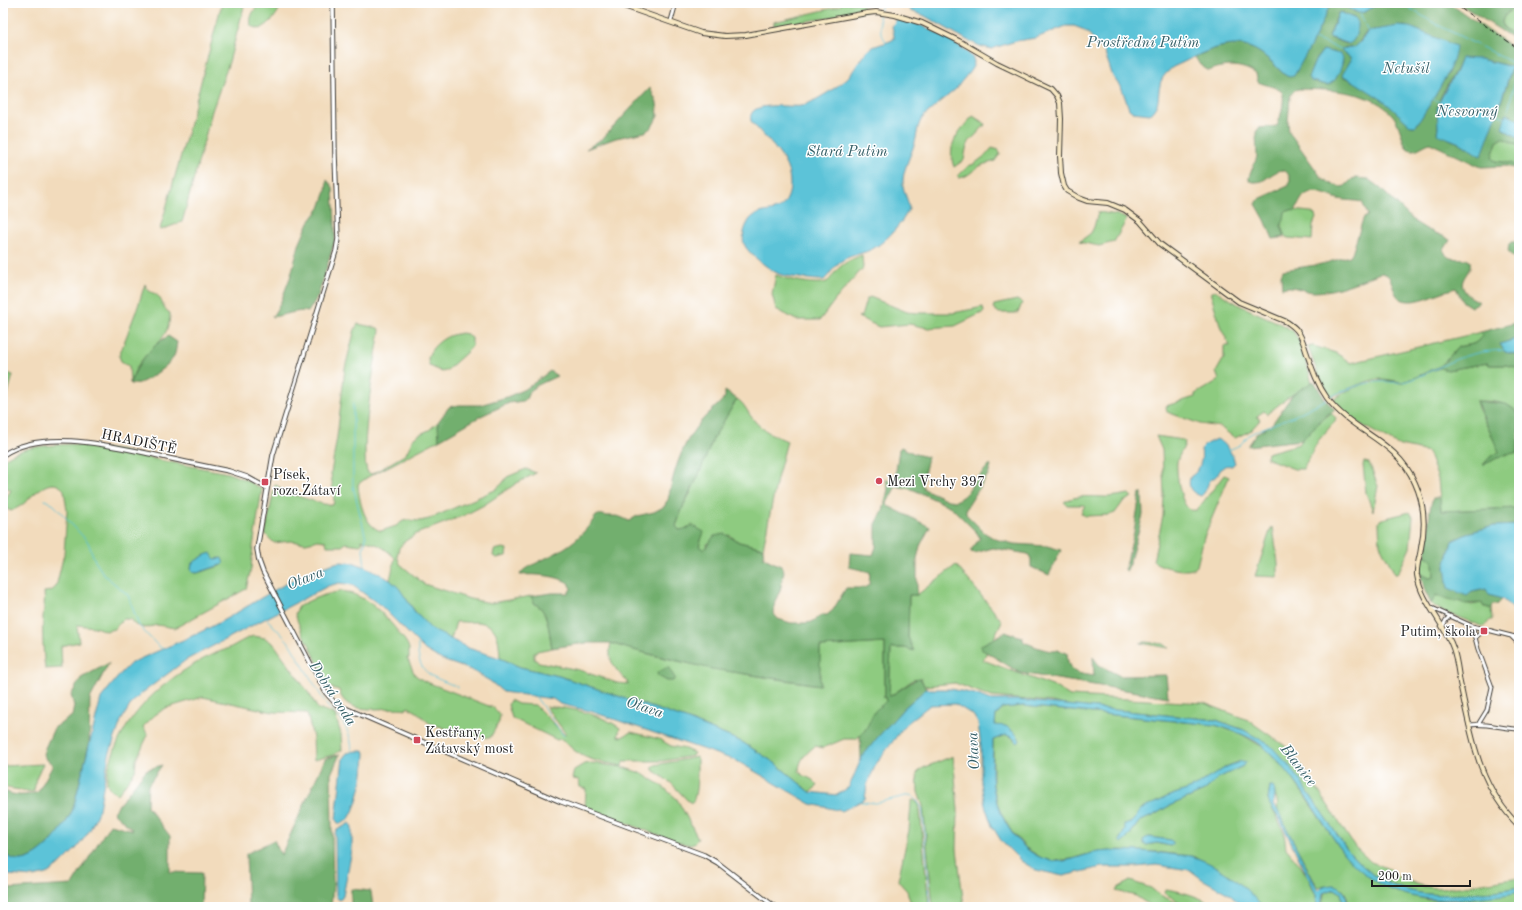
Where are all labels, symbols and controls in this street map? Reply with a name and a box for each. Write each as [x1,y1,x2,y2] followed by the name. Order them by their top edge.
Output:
[1086,36,1199,51] water label: Prostřední Putim
[1381,62,1430,77] water label: Netušil
[1435,105,1498,120] water label: Nesvorný
[806,145,888,160] water label: Stará Putim
[100,424,178,457] street label: HRADIŠTĚ
[273,468,341,498] place label: Písek, rozc.Zátaví
[887,475,985,489] place label: Mezi Vrchy 397
[874,476,884,486] marker: Mezi Vrchy 397
[260,477,270,487] marker: Písek, rozc.Zátaví
[285,565,326,594] water label: Otava
[1400,625,1476,639] place label: Putim, škola
[1479,626,1489,636] marker: Putim, škola
[305,658,358,729] water label: Dobrá voda
[624,695,665,722] water label: Otava
[425,726,514,756] place label: Kestřany, Zátavský most
[966,731,983,770] water label: Otava
[412,735,422,745] marker: Kestřany, Zátavský most
[1276,741,1319,790] water label: Blanice
[1372,862,1470,888] scale bar
[1378,871,1412,883] text: 200 m

